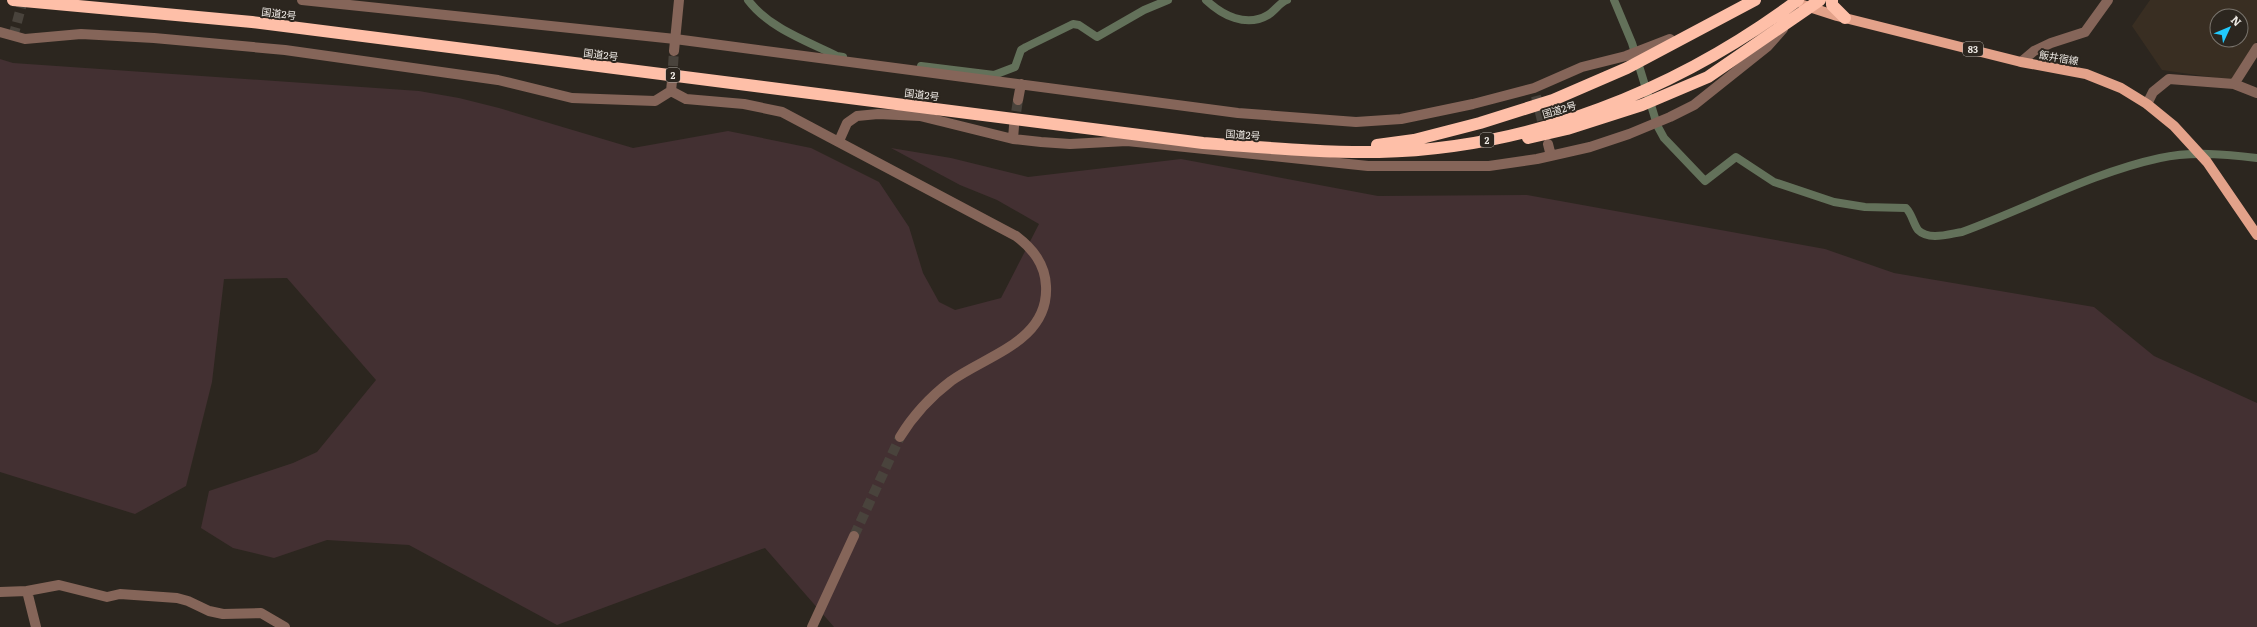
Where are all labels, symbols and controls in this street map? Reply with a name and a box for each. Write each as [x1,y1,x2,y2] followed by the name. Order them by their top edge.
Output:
[261,3,297,23] street label: 国道2号
[2209,8,2249,48] north arrow
[2228,11,2246,29] text: N
[1963,42,1983,56] road number: 83
[583,44,619,64] street label: 国道2号
[2038,46,2080,68] street label: 飯井宿線
[666,68,680,82] road number: 2
[904,84,940,104] street label: 国道2号
[1540,97,1578,121] street label: 国道2号
[1225,125,1261,143] street label: 国道2号
[1480,133,1494,147] road number: 2

